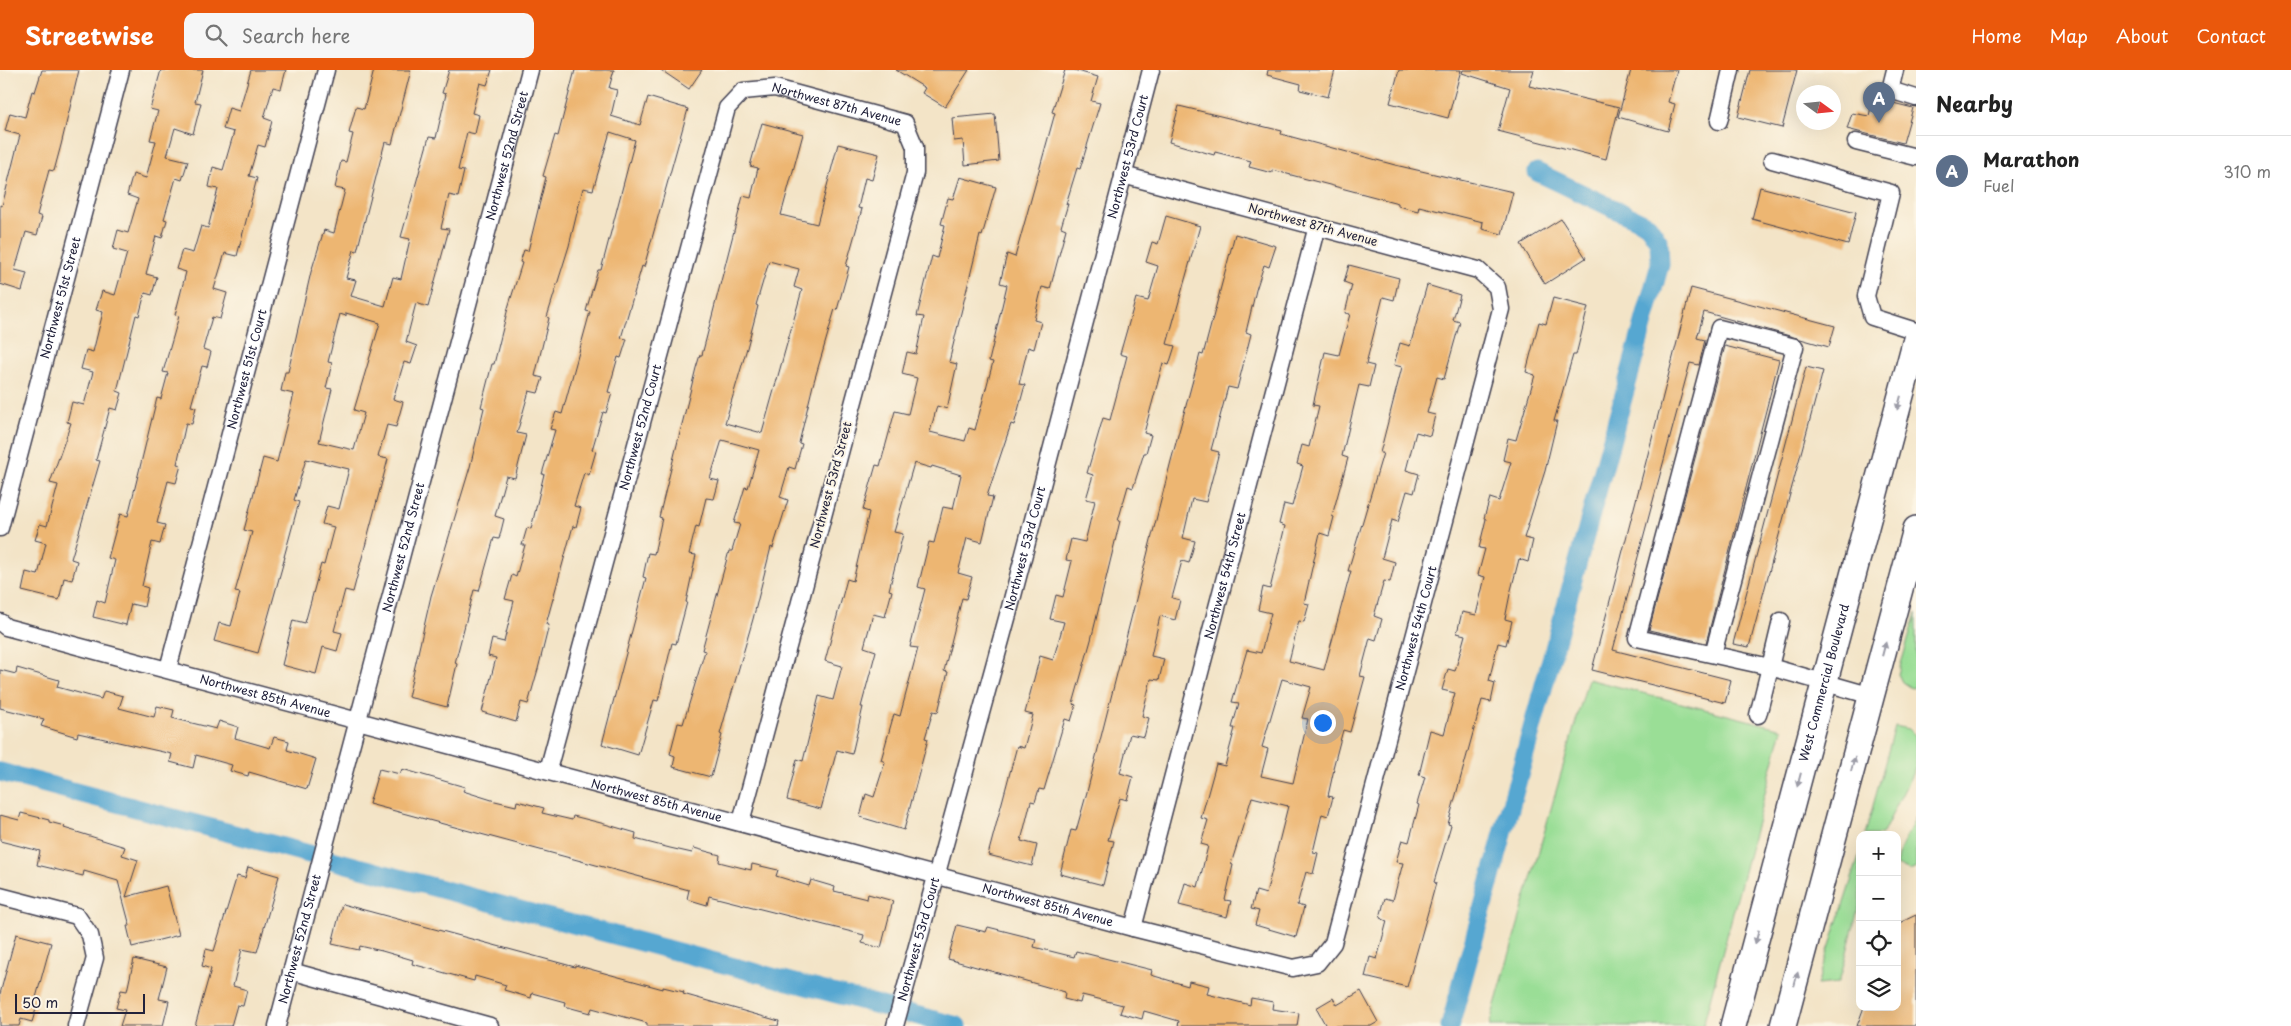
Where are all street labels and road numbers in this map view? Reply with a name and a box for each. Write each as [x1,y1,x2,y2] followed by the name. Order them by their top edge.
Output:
[770,78,904,130] street label: Northwest 87th Avenue
[481,89,532,222] street label: Northwest 52nd Street
[1102,92,1152,221] street label: Northwest 53rd Court
[1247,198,1380,250] street label: Northwest 87th Avenue
[35,235,85,361] street label: Northwest 51st Street
[222,307,271,431] street label: Northwest 51st Court
[614,362,665,492] street label: Northwest 52nd Court
[804,419,856,550] street label: Northwest 53rd Street
[377,480,428,614] street label: Northwest 52nd Street
[1000,484,1049,612] street label: Northwest 53rd Court
[1199,510,1250,641] street label: Northwest 54th Street
[1390,564,1441,692] street label: Northwest 54th Court
[1794,601,1853,764] street label: West Commercial Boulevard
[198,669,333,721] street label: Northwest 85th Avenue
[589,774,725,826] street label: Northwest 85th Avenue
[273,872,325,1005] street label: Northwest 52nd Street
[892,875,944,1003] street label: Northwest 53rd Court
[980,878,1116,930] street label: Northwest 85th Avenue

